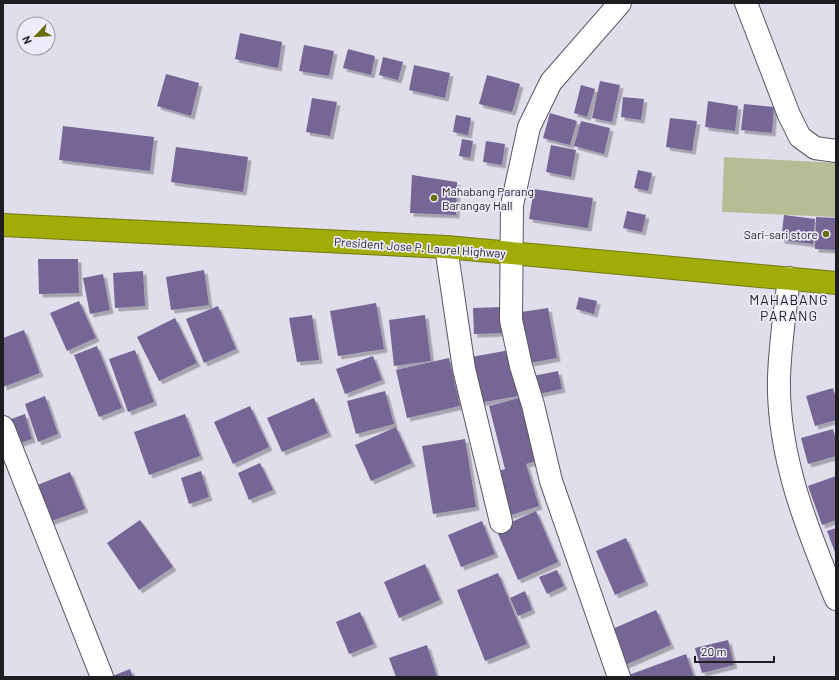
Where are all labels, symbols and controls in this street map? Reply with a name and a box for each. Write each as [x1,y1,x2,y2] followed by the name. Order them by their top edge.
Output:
[16,16,56,56] north arrow
[19,34,34,47] text: N
[442,184,534,212] place label: Mahabang Parang Barangay Hall
[429,193,439,203] marker: Mahabang Parang Barangay Hall
[744,227,818,241] place label: Sari-sari store
[821,229,831,239] marker: Sari-sari store
[334,234,507,260] street label: President Jose P. Laurel Highway
[749,291,829,324] district label: MAHABANG PARANG
[695,638,774,664] scale bar
[701,644,727,658] text: 20 m

